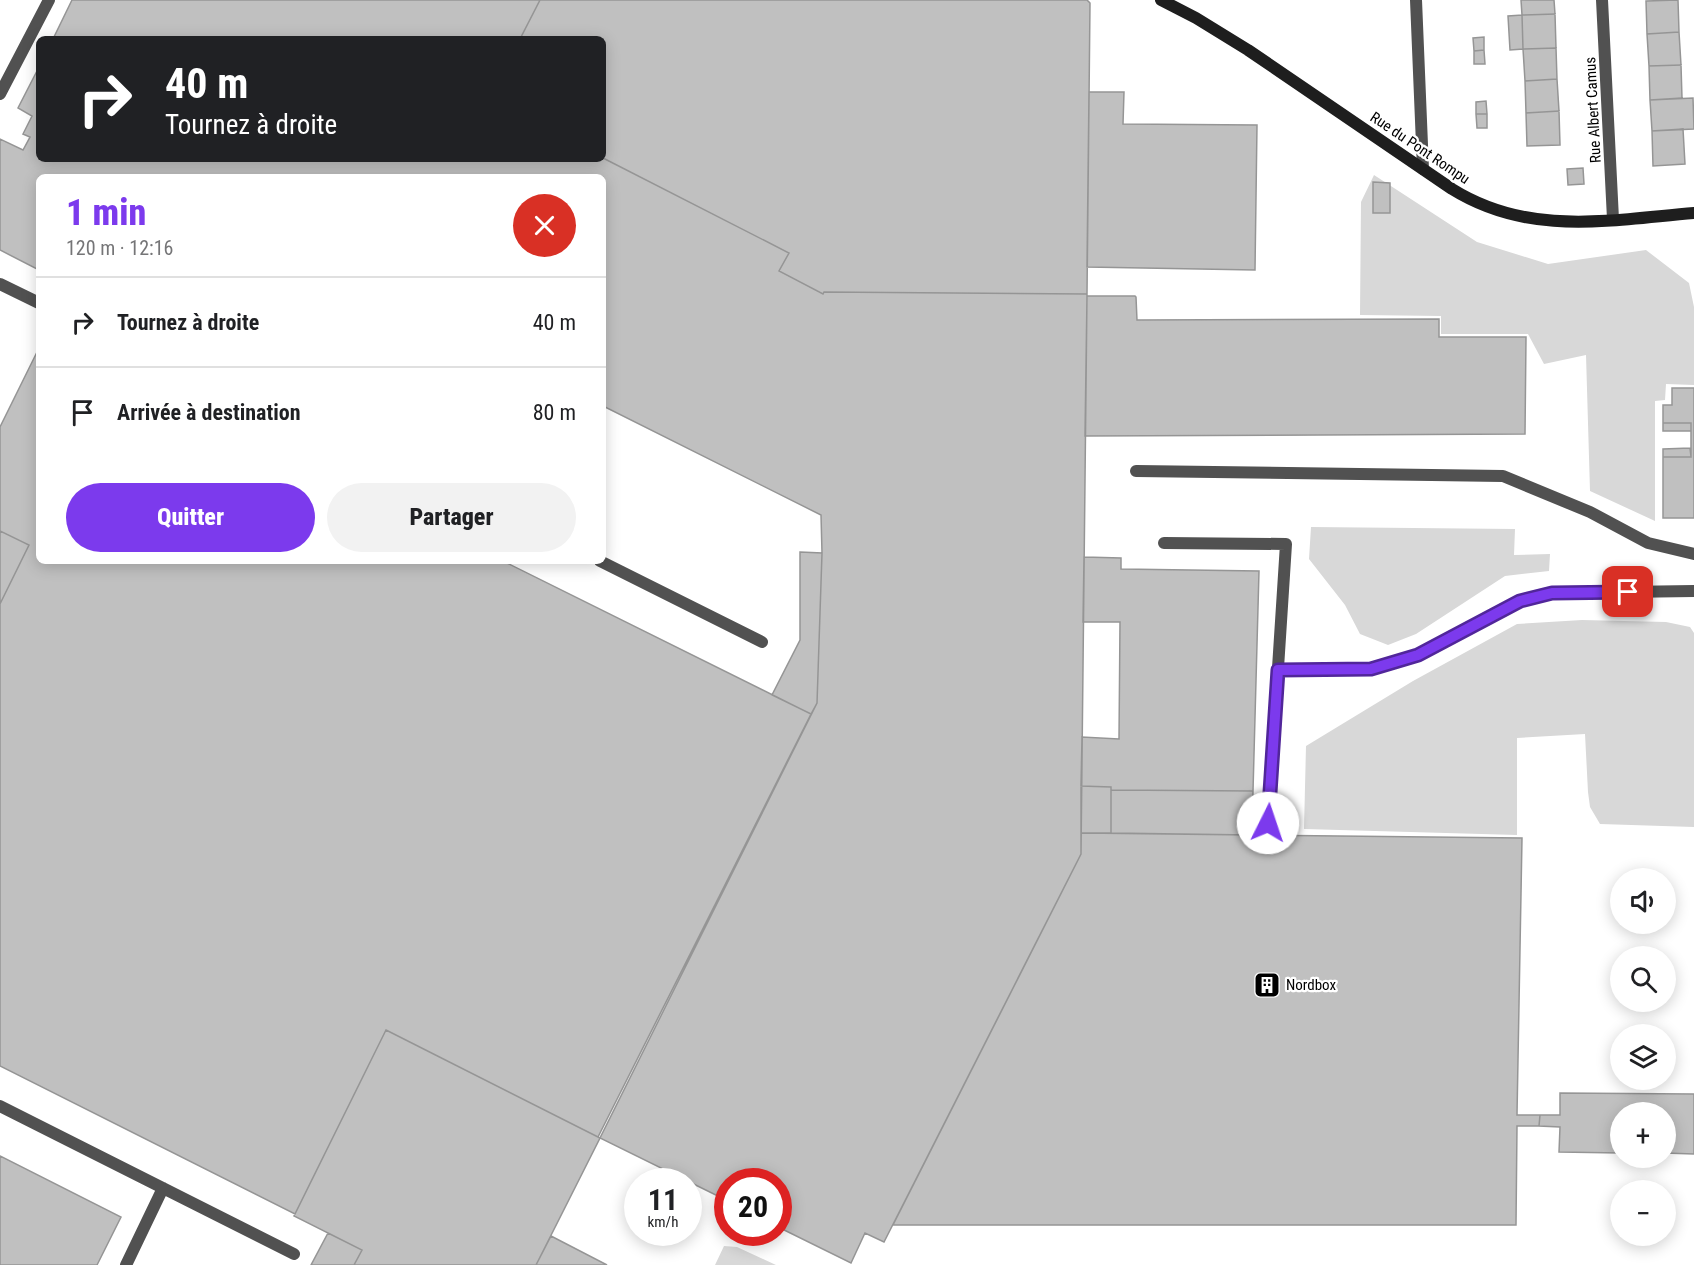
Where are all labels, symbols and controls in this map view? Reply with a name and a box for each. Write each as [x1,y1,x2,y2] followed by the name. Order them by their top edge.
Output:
[1581,56,1605,163] street label: Rue Albert Camus
[165,59,248,108] text: 40 m
[66,60,144,138] icon: right
[1367,108,1473,188] street label: Rue du Pont Rompu
[165,109,337,141] text: Tournez à droite
[66,192,146,234] text: 1 min
[513,194,576,257] button: close
[66,236,173,260] text: 120 m · 12:16
[66,306,99,339] icon: right
[117,310,259,335] text: Tournez à droite
[533,310,576,335] text: 40 m
[66,396,99,429] icon: arrive
[117,400,301,425] text: Arrivée à destination
[533,400,576,425] text: 80 m
[66,483,315,552] button: Quitter
[327,483,576,552] button: Partager
[1602,566,1653,617] pin
[1611,575,1644,608] icon: arrive
[1236,791,1300,855] position arrow
[1610,868,1676,1246] map controls
[1610,868,1676,934] button: sound
[1610,946,1676,1012] button: search
[1252,970,1282,1000] building icon: Nordbox
[1286,976,1336,994] place label: Nordbox
[1610,1024,1676,1090] button: layers
[1610,1102,1676,1168] button: +
[714,1168,792,1246] speed limit sign: 20
[1610,1180,1676,1246] button: −
[648,1182,678,1217] text: 11
[648,1213,678,1231] text: km/h

